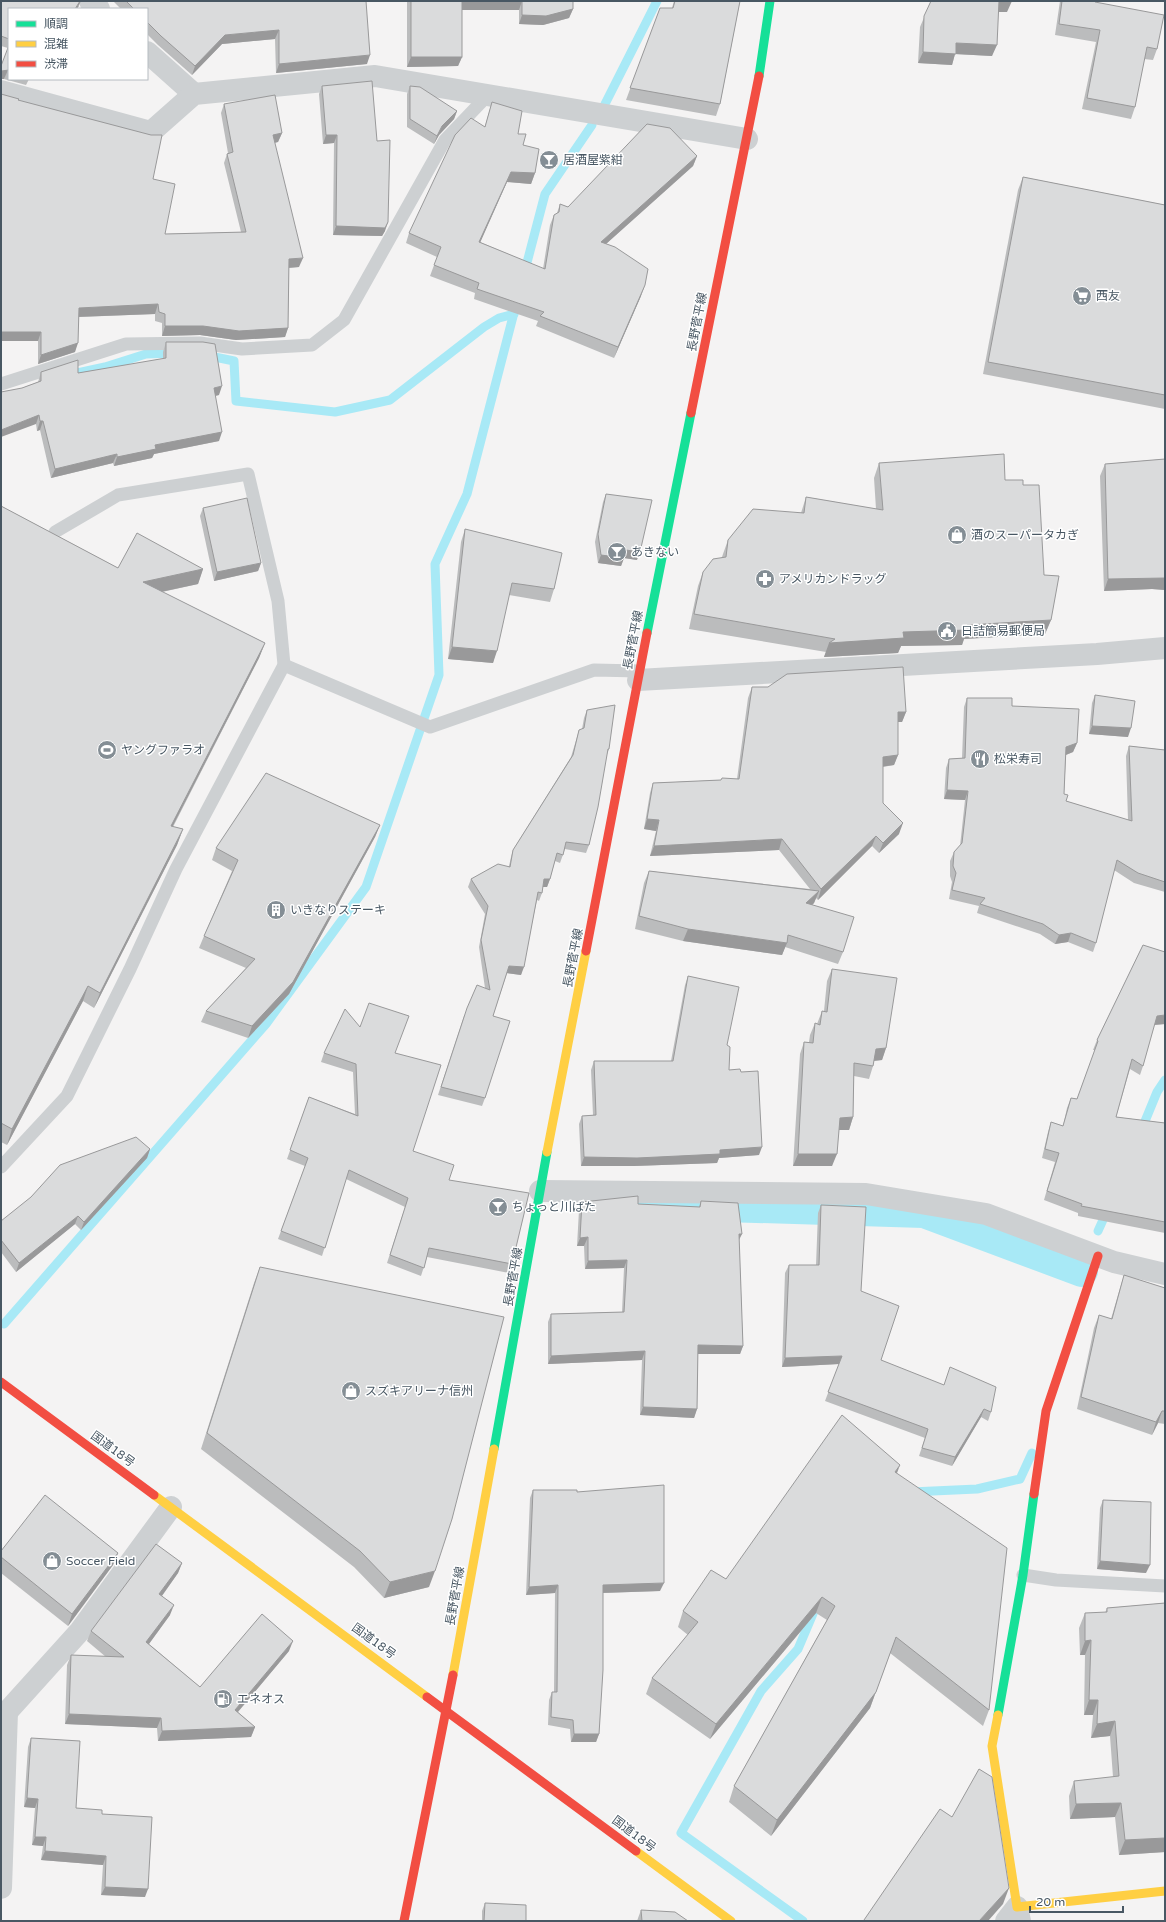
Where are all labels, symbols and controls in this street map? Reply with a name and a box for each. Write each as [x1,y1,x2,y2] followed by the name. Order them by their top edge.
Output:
[8,8,148,80] legend
[44,17,68,31] text: 順調
[44,37,68,51] text: 混雑
[44,57,68,71] text: 渋滞
[538,149,560,171] bar icon: 居酒屋紫紺
[563,153,623,167] place label: 居酒屋紫紺
[1071,285,1093,307] supermarket icon: 西友
[1096,289,1120,303] place label: 西友
[684,291,710,353] street label: 長野菅平線
[946,524,968,546] shop icon: 酒のスーパータカぎ
[971,528,1079,542] place label: 酒のスーパータカぎ
[606,541,628,563] bar icon: あきない
[631,545,679,559] place label: あきない
[754,568,776,590] pharmacy icon: アメリカンドラッグ
[779,572,886,586] place label: アメリカンドラッグ
[620,609,646,671] street label: 長野菅平線
[936,620,958,642] public building icon: 日詰簡易郵便局
[961,624,1045,638] place label: 日詰簡易郵便局
[96,739,118,761] sports icon: ヤングファラオ
[121,743,205,757] place label: ヤングファラオ
[969,748,991,770] restaurant icon: 松栄寿司
[994,752,1042,766] place label: 松栄寿司
[265,899,287,921] building icon: いきなりステーキ
[290,903,386,917] place label: いきなりステーキ
[560,927,586,989] street label: 長野菅平線
[487,1196,509,1218] bar icon: ちょっと川ばた
[512,1200,596,1214] place label: ちょっと川ばた
[501,1246,525,1308] street label: 長野菅平線
[340,1380,362,1402] shop icon: スズキアリーナ信州
[365,1384,473,1398] place label: スズキアリーナ信州
[88,1428,138,1470] street label: 国道18号
[41,1550,63,1572] shop icon: Soccer Field
[66,1554,135,1568] place label: Soccer Field
[443,1565,467,1627] street label: 長野菅平線
[349,1620,399,1662] street label: 国道18号
[212,1688,234,1710] fuel station icon: エネオス
[237,1692,285,1706] place label: エネオス
[609,1813,659,1855] street label: 国道18号
[1030,1888,1123,1914] scale bar
[1036,1895,1065,1909] text: 20 m

